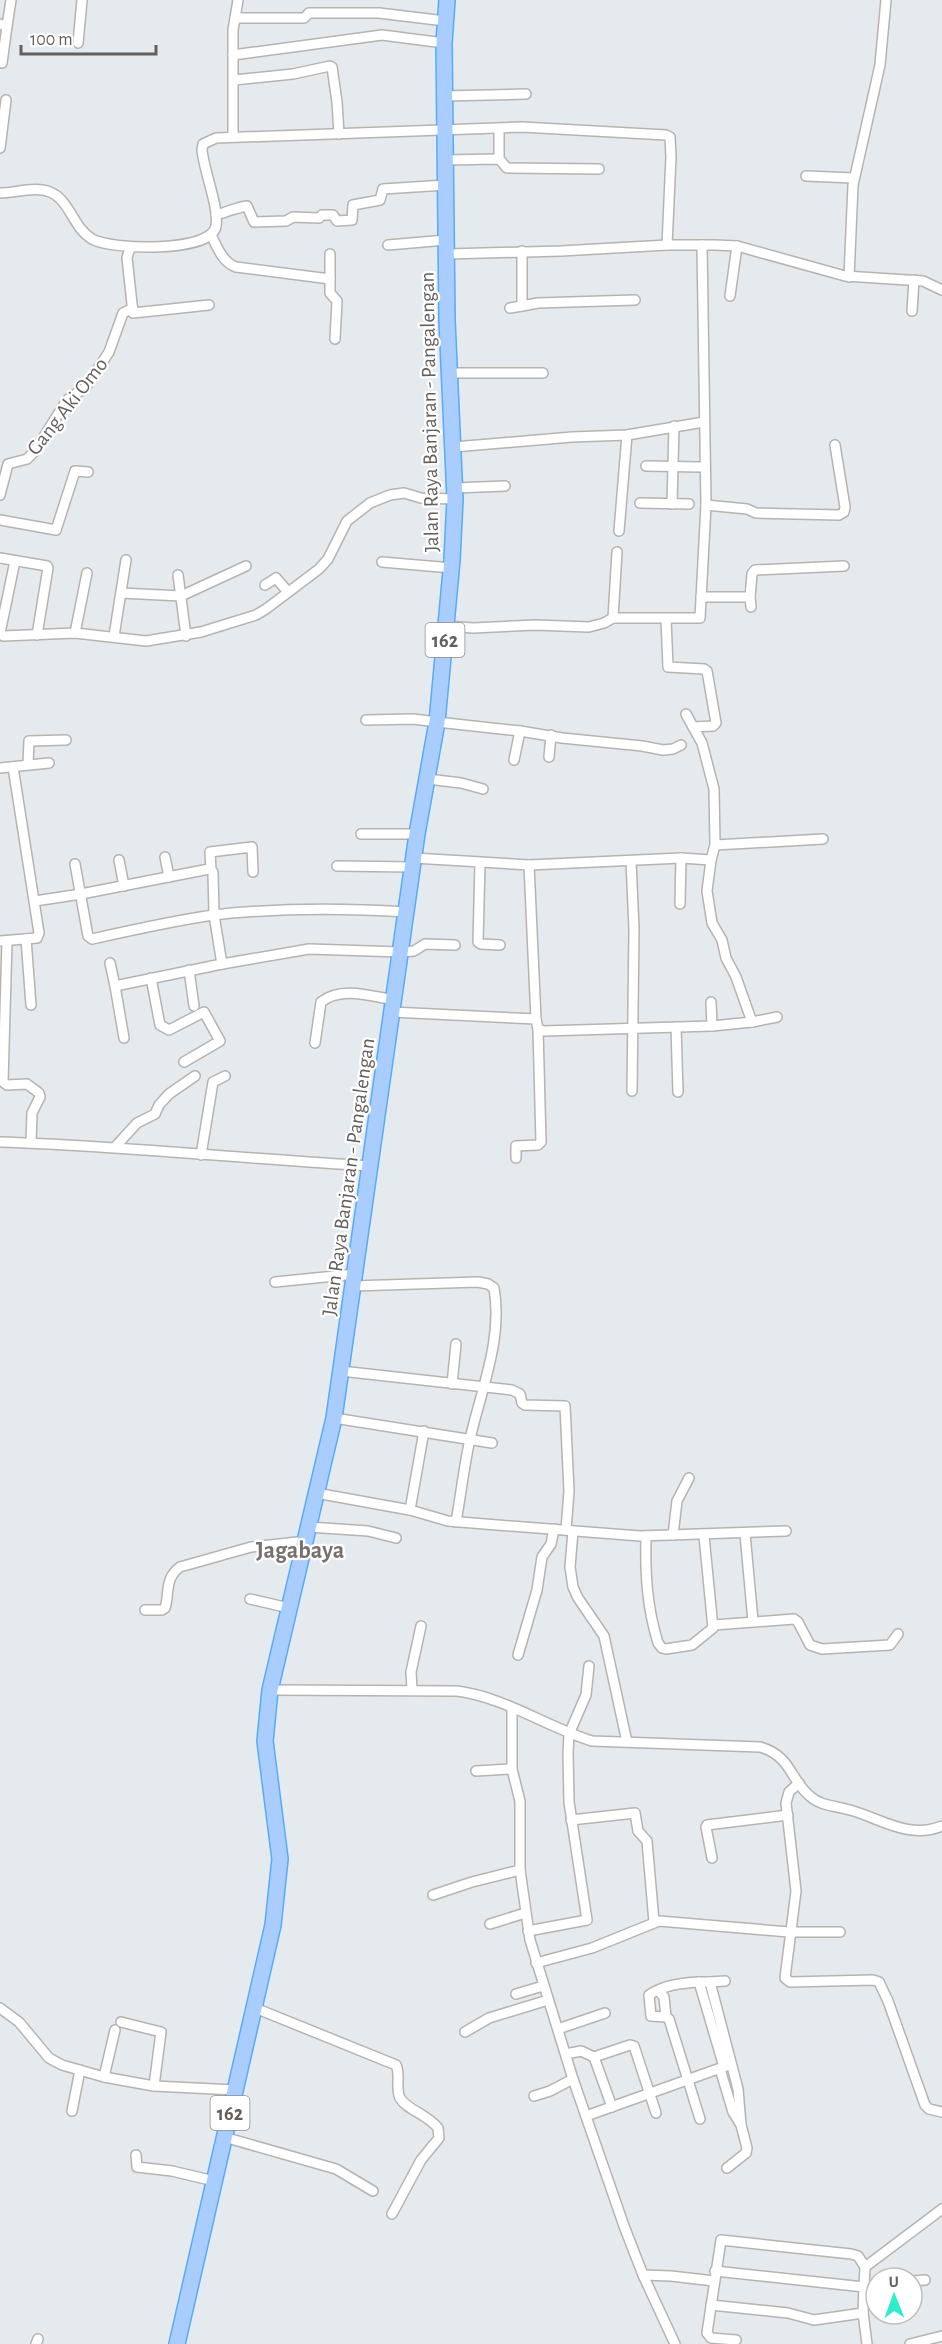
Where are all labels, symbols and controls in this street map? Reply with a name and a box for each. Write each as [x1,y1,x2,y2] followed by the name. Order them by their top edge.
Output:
[21,18,156,56] scale bar
[30,31,73,49] text: 100 m
[417,272,442,552] street label: Jalan Raya Banjaran - Pangalengan
[23,354,112,459] street label: Gang Aki Omo
[426,623,464,657] road number: 162
[319,1037,378,1317] street label: Jalan Raya Banjaran - Pangalengan
[256,1539,344,1563] district label: Jagabaya
[210,2096,250,2130] road number: 162
[864,2266,924,2326] north arrow
[889,2274,899,2290] text: U

